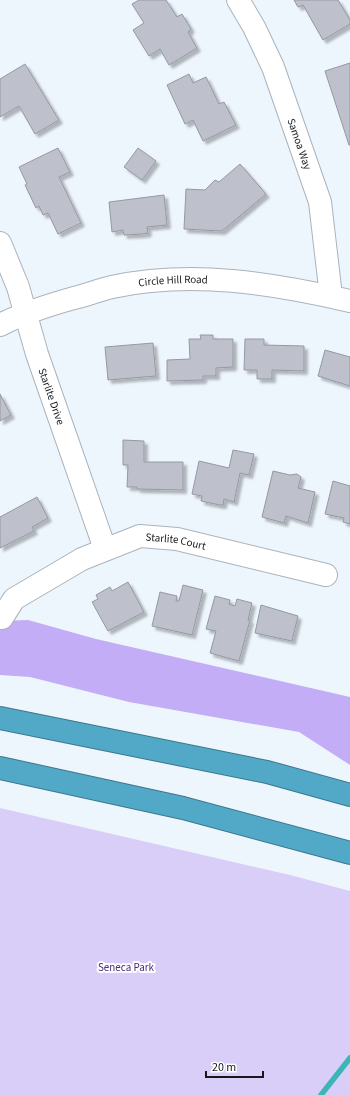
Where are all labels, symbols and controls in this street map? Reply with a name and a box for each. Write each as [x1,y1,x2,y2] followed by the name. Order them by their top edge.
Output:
[284,116,316,171] street label: Samoa Way
[137,272,208,290] street label: Circle Hill Road
[35,366,69,427] street label: Starlite Drive
[145,529,208,553] street label: Starlite Court
[98,960,155,975] park label: Seneca Park
[206,1053,263,1079] scale bar
[212,1059,236,1076] text: 20 m

